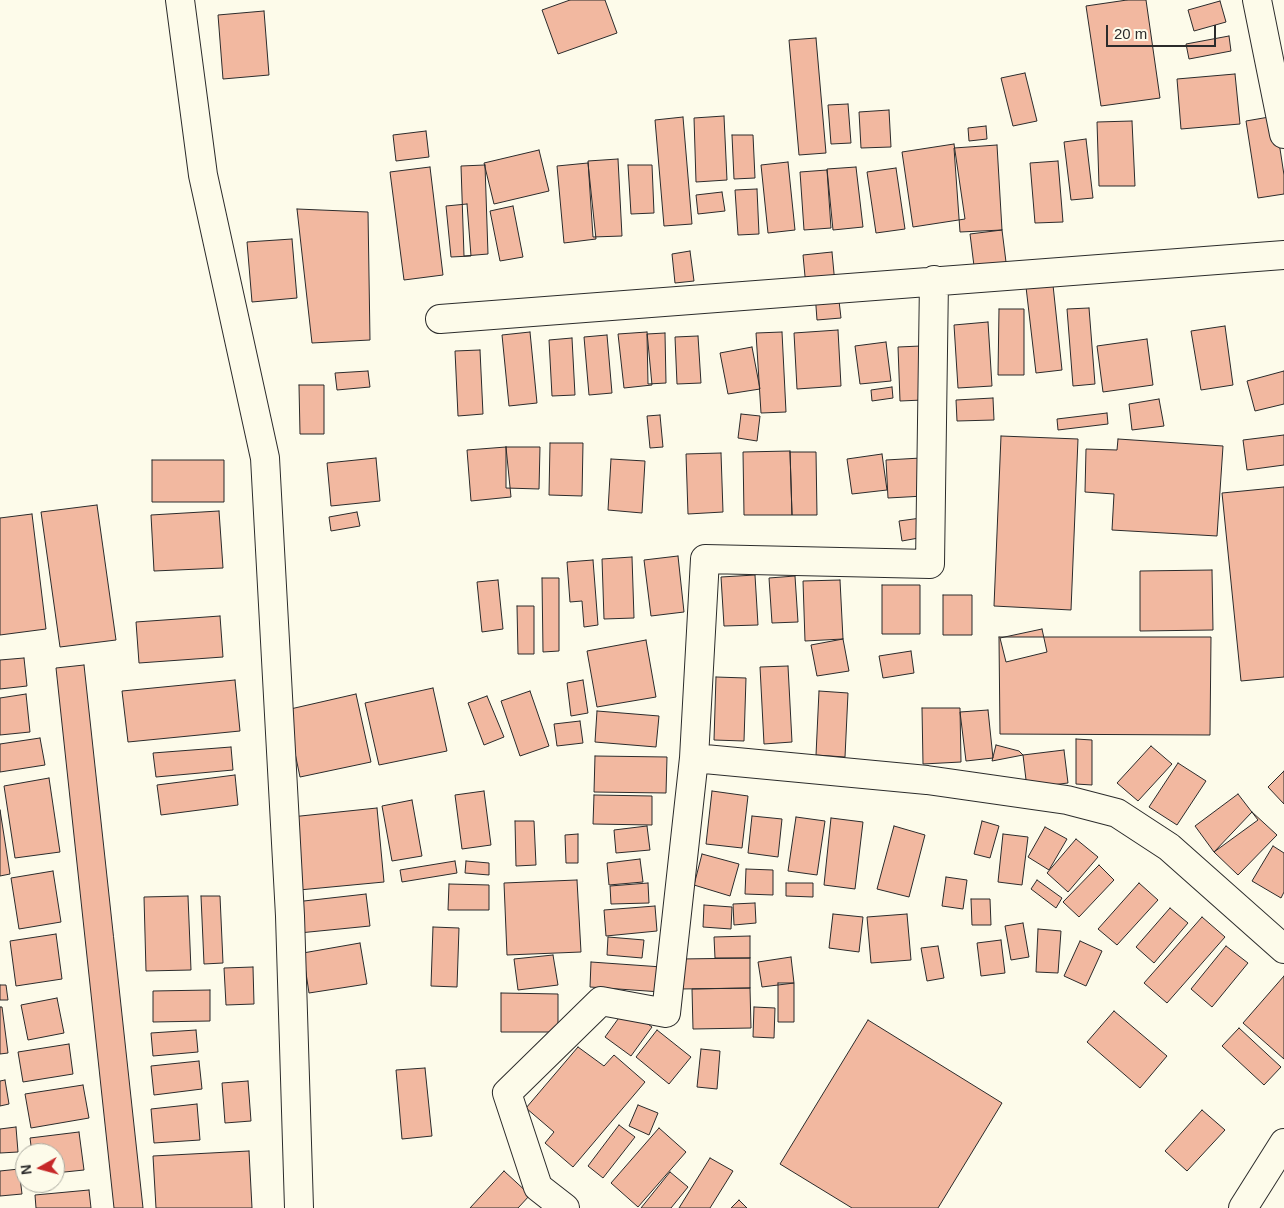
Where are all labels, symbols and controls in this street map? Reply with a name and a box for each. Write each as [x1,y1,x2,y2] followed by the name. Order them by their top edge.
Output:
[1109,15,1219,47] scale bar
[1114,25,1147,42] text: 20 m
[15,1143,65,1193] north arrow
[18,1164,35,1176] text: N

